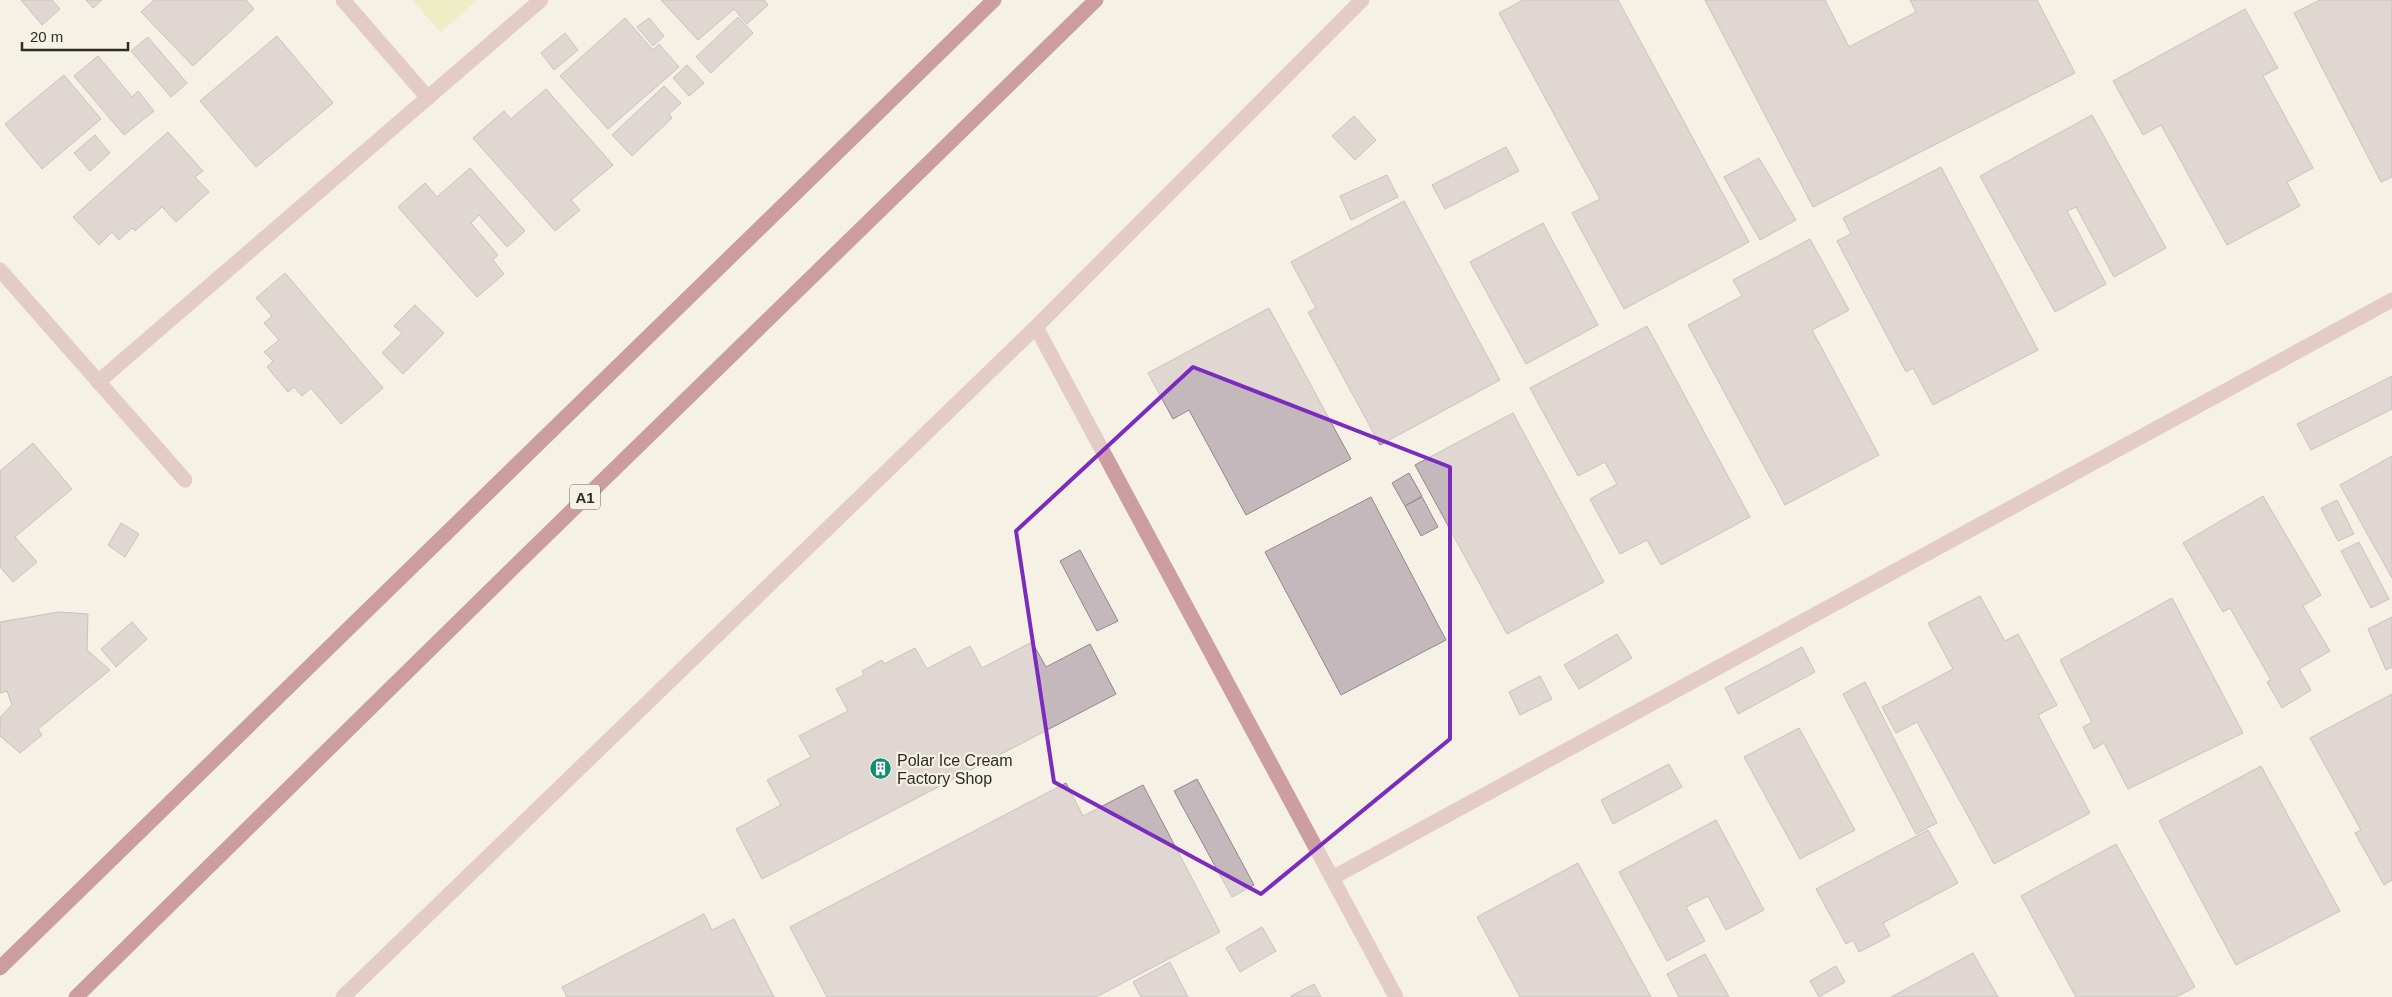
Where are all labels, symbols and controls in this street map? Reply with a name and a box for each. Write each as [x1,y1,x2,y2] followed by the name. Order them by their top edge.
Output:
[22,20,129,52] scale bar
[30,28,63,45] text: 20 m
[570,484,600,510] road number: A1
[897,752,1013,787] place label: Polar Ice Cream Factory Shop
[869,757,893,781] building icon: Polar Ice Cream Factory Shop

